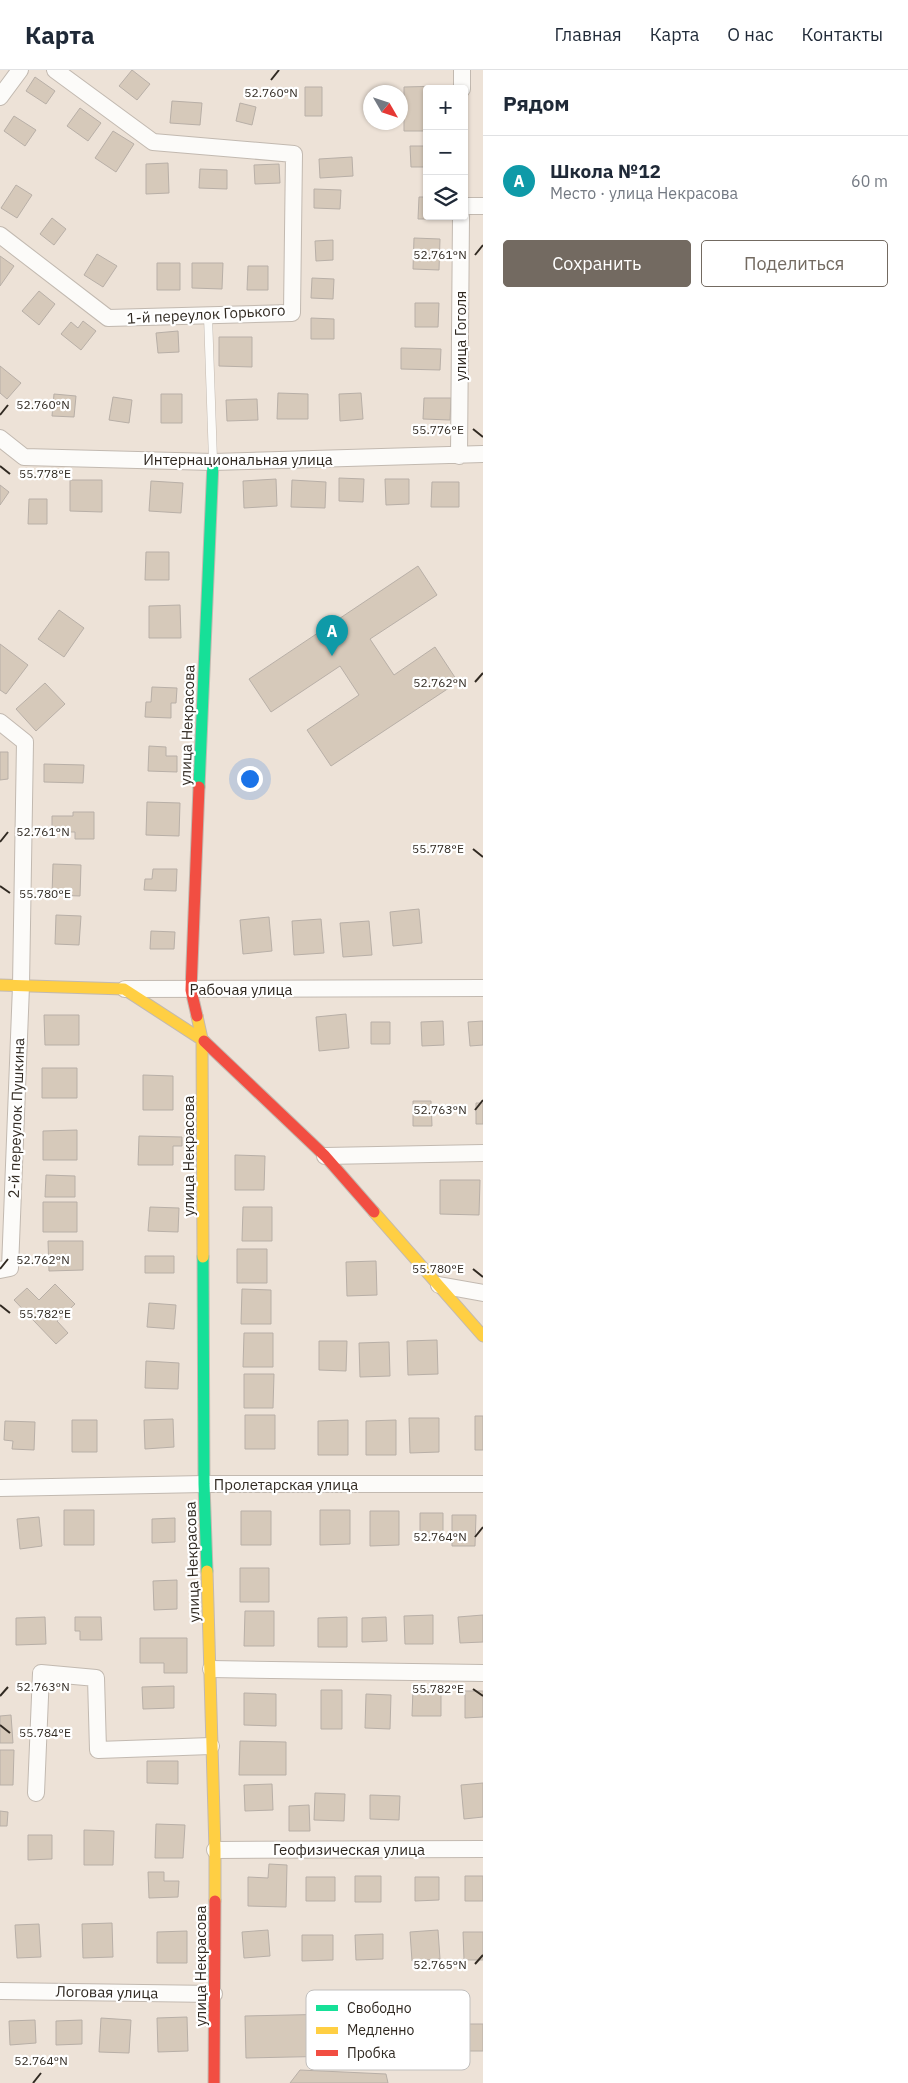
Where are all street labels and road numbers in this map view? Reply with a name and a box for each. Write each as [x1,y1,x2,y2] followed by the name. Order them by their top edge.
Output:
[451,291,470,381] street label: улица Гоголя
[126,300,286,328] street label: 1-й переулок Горького
[143,450,333,469] street label: Интернациональная улица
[175,664,199,786] street label: улица Некрасова
[189,980,293,999] street label: Рабочая улица
[4,1037,28,1199] street label: 2-й переулок Пушкина
[179,1095,198,1217] street label: улица Некрасова
[214,1475,358,1494] street label: Пролетарская улица
[180,1501,204,1623] street label: улица Некрасова
[273,1840,425,1859] street label: Геофизическая улица
[191,1905,210,2027] street label: улица Некрасова
[55,1982,159,2002] street label: Логовая улица

